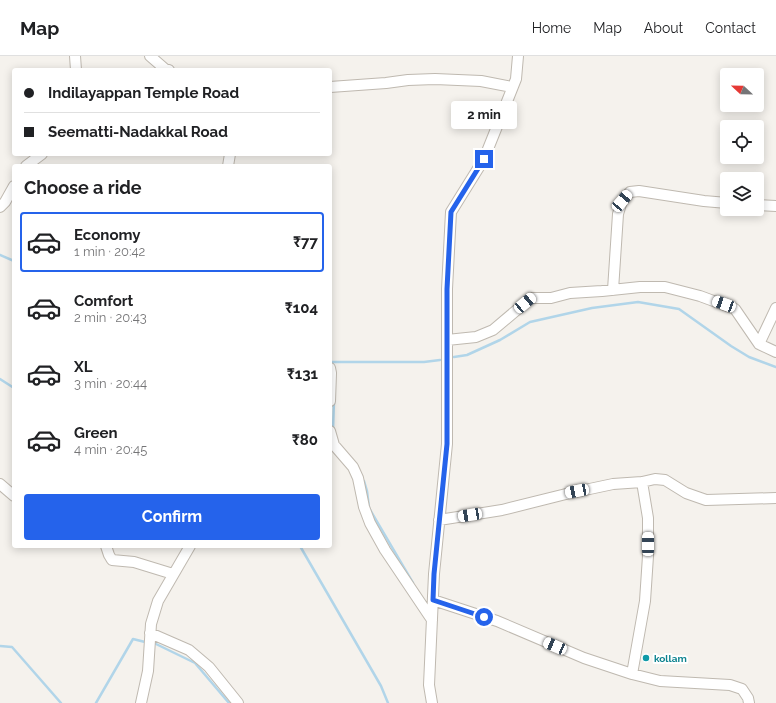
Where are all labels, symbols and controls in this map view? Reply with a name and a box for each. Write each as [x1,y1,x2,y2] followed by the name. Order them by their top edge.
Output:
[20,17,59,39] text: Map
[532,20,571,36] text: Home
[593,20,622,36] text: Map
[644,20,683,36] text: About
[705,20,756,36] text: Contact
[720,68,764,112] north arrow
[720,68,764,216] map controls
[48,84,239,102] text: Indilayappan Temple Road
[451,101,517,129] callout: 2 min
[467,107,501,122] text: 2 min
[720,120,764,164] button: locate
[48,123,228,141] text: Seematti-Nadakkal Road
[475,150,493,168] route end
[720,172,764,216] button: layers
[24,177,142,198] text: Choose a ride
[610,188,634,214] car
[26,224,62,260] icon: car
[74,226,141,244] text: Economy
[293,233,318,251] text: ₹77
[74,244,145,259] text: 1 min · 20:42
[26,290,62,326] icon: car
[512,291,538,315] car
[74,292,133,310] text: Comfort
[711,294,737,314] car
[285,299,318,317] text: ₹104
[74,310,147,325] text: 2 min · 20:43
[26,356,62,392] icon: car
[74,358,92,376] text: XL
[287,365,318,383] text: ₹131
[74,376,147,391] text: 3 min · 20:44
[26,422,62,458] icon: car
[74,424,118,442] text: Green
[292,431,318,449] text: ₹80
[74,442,147,457] text: 4 min · 20:45
[564,483,590,499] car
[24,494,320,540] button: Confirm
[457,507,483,523] car
[642,532,654,556] car
[475,608,493,626] route start
[542,636,568,656] car
[641,653,651,663] marker: kollam
[654,653,687,664] place label: kollam

